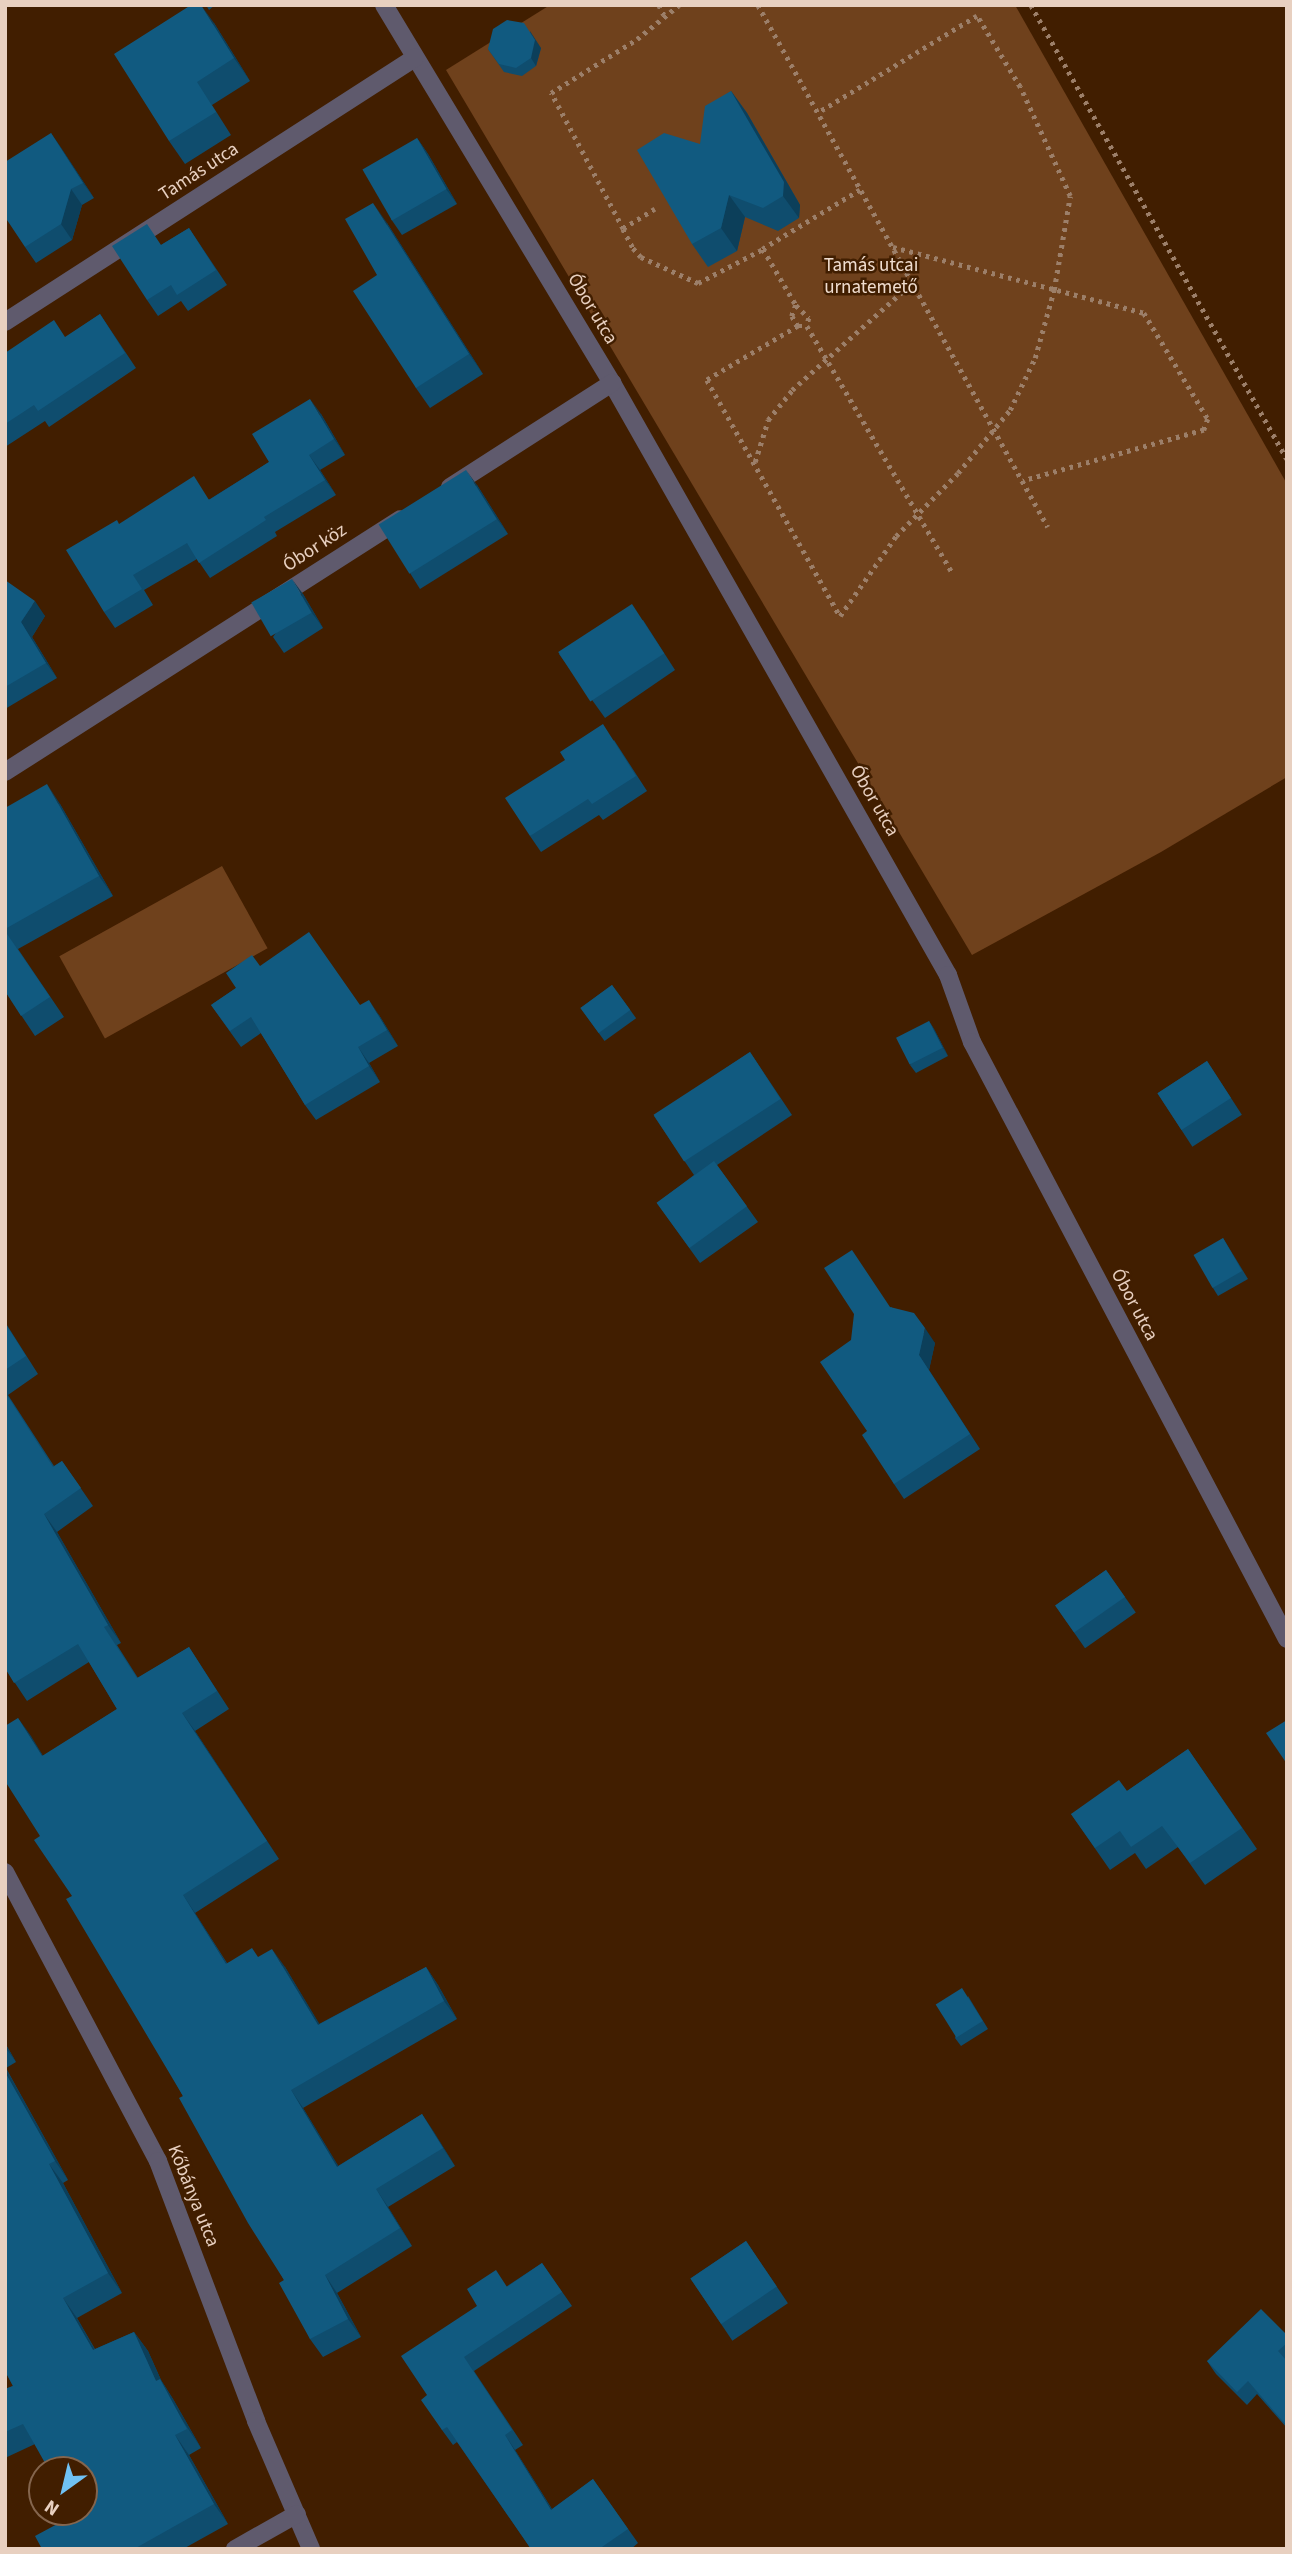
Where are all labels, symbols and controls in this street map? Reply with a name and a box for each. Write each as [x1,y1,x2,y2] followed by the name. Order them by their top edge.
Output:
[155,138,243,206] street label: Tamás utca
[824,255,918,299] park label: Tamás utcai urnatemető
[562,270,622,348] street label: Óbor utca
[279,519,351,577] street label: Óbor köz
[845,761,903,841] street label: Óbor utca
[1106,1265,1162,1345] street label: Óbor utca
[162,2142,224,2250] street label: Kőbánya utca
[28,2456,98,2526] north arrow
[39,2492,65,2522] text: N

